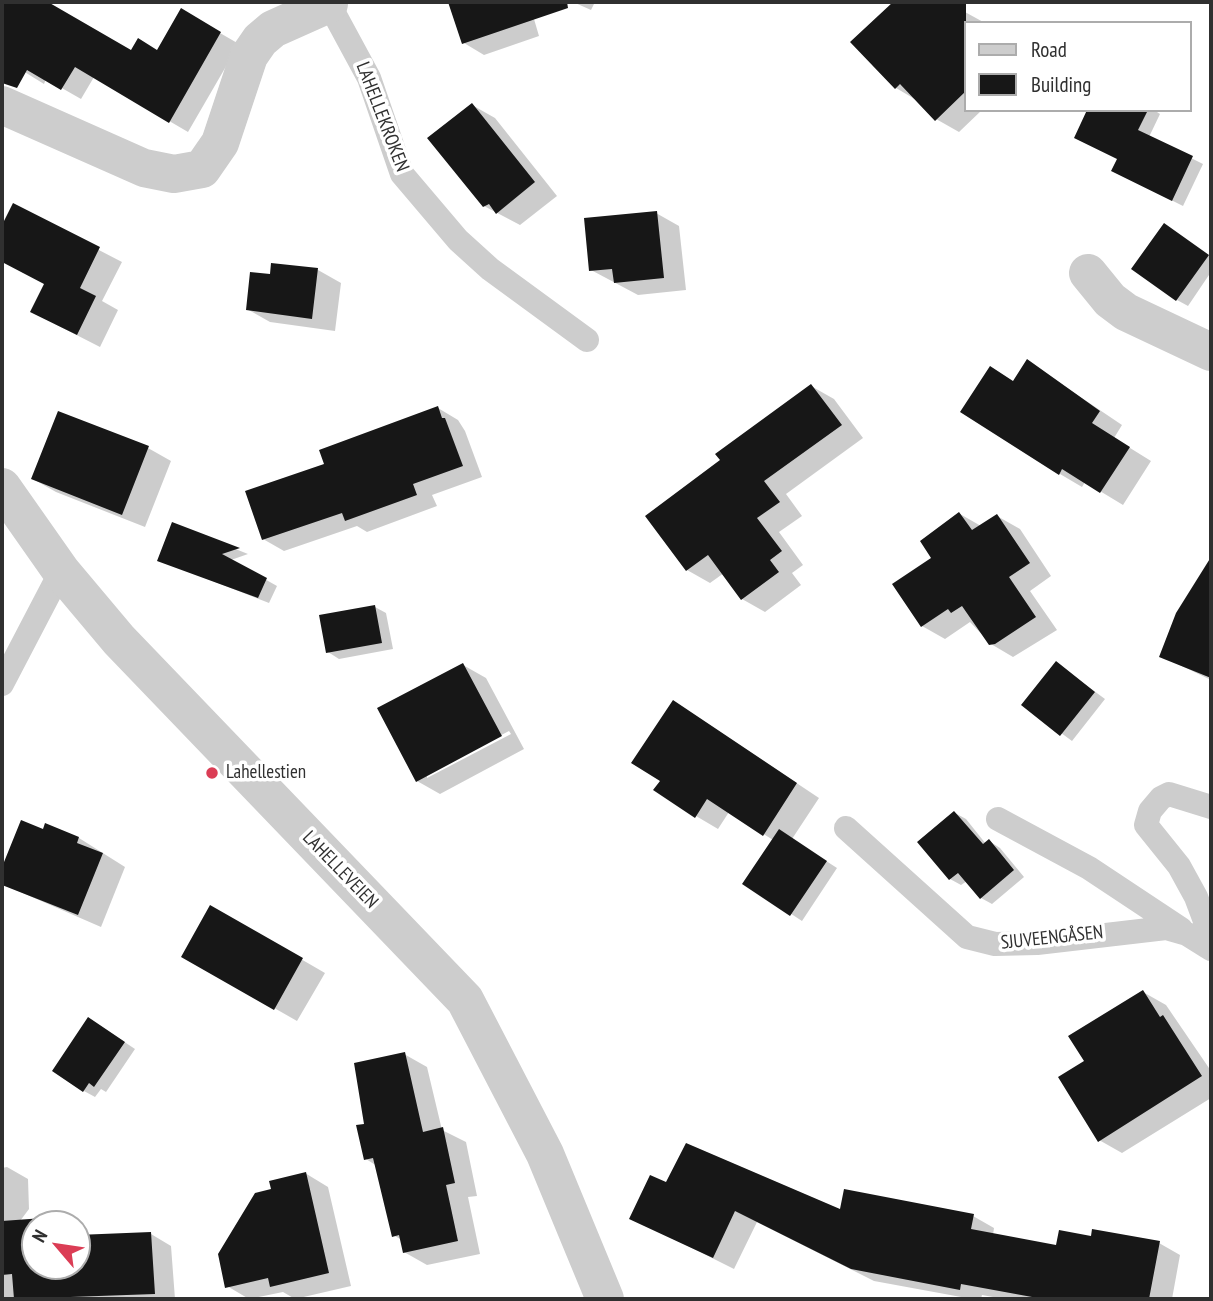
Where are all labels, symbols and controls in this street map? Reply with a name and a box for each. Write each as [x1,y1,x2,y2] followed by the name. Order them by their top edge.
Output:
[964,21,1192,112] legend
[1031,36,1067,63] text: Road
[351,59,413,175] street label: LAHELLEKROKEN
[1031,71,1091,98] text: Building
[226,762,306,784] place label: Lahellestien
[204,765,220,781] marker: Lahellestien
[297,826,383,914] street label: LAHELLEVEIEN
[1000,921,1104,955] street label: SJUVEENGÅSEN
[21,1210,91,1280] north arrow
[26,1225,52,1246] text: N

